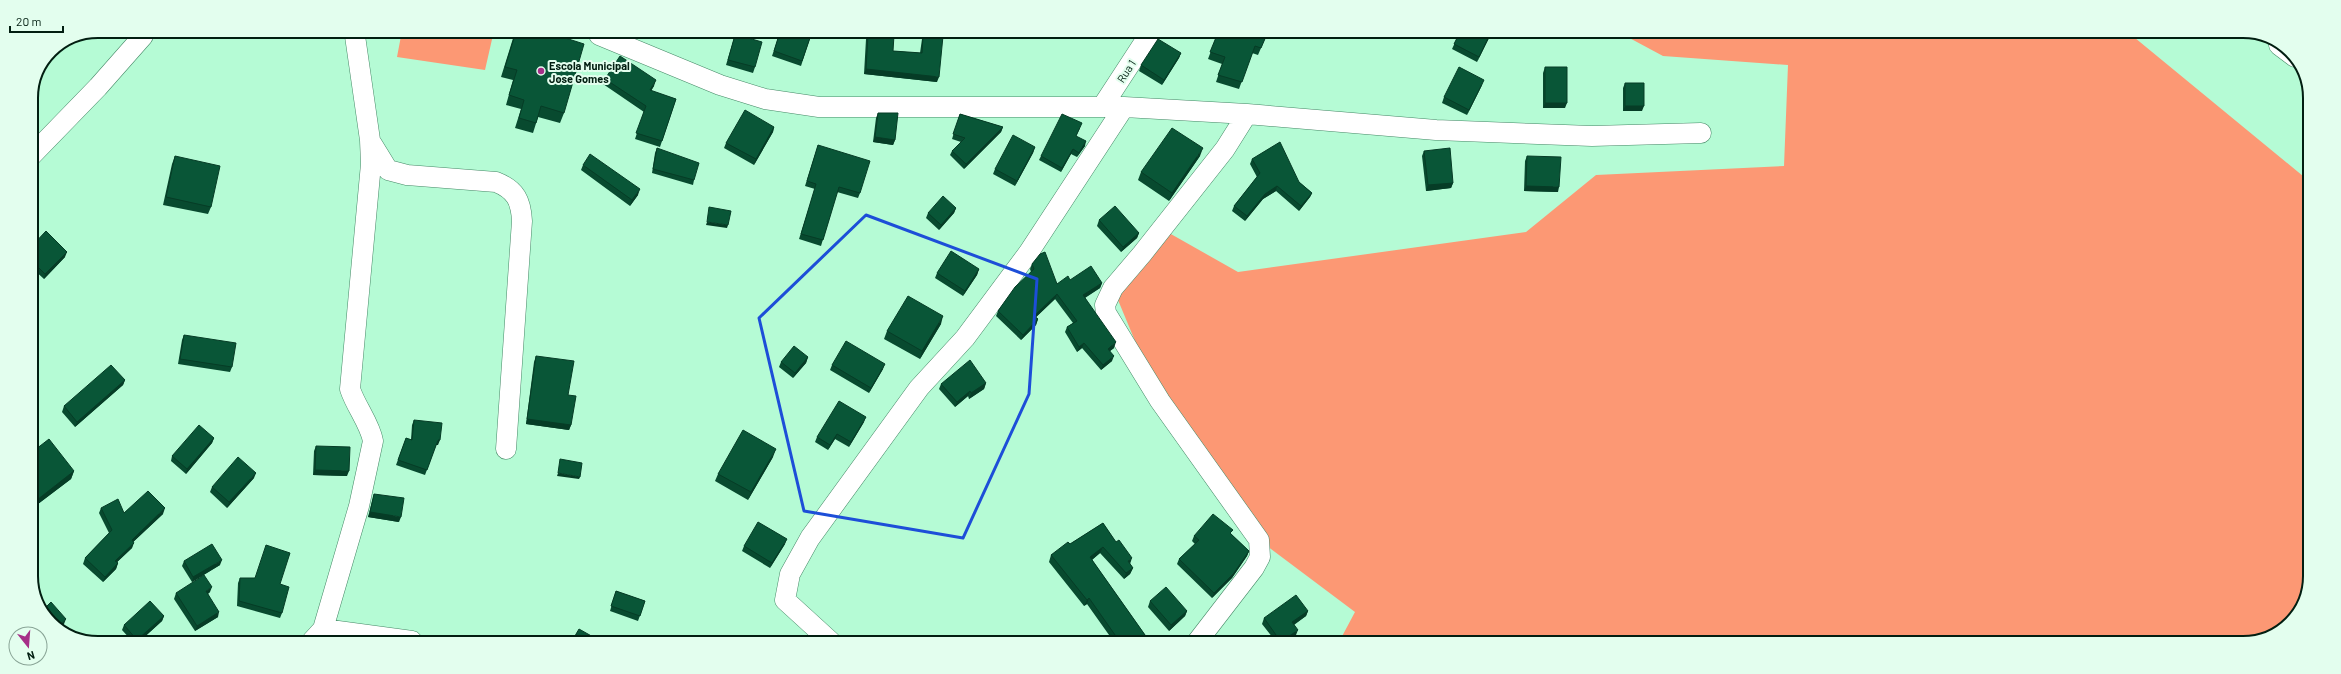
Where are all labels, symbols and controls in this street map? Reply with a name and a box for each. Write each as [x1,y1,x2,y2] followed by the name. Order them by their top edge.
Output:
[10,8,63,34] scale bar
[16,14,42,28] text: 20 m
[1114,57,1138,85] street label: Rua 1
[549,59,630,85] place label: Escola Municipal Jose Gomes
[536,66,546,76] marker: Escola Municipal Jose Gomes
[8,626,48,666] north arrow
[26,649,36,663] text: N

